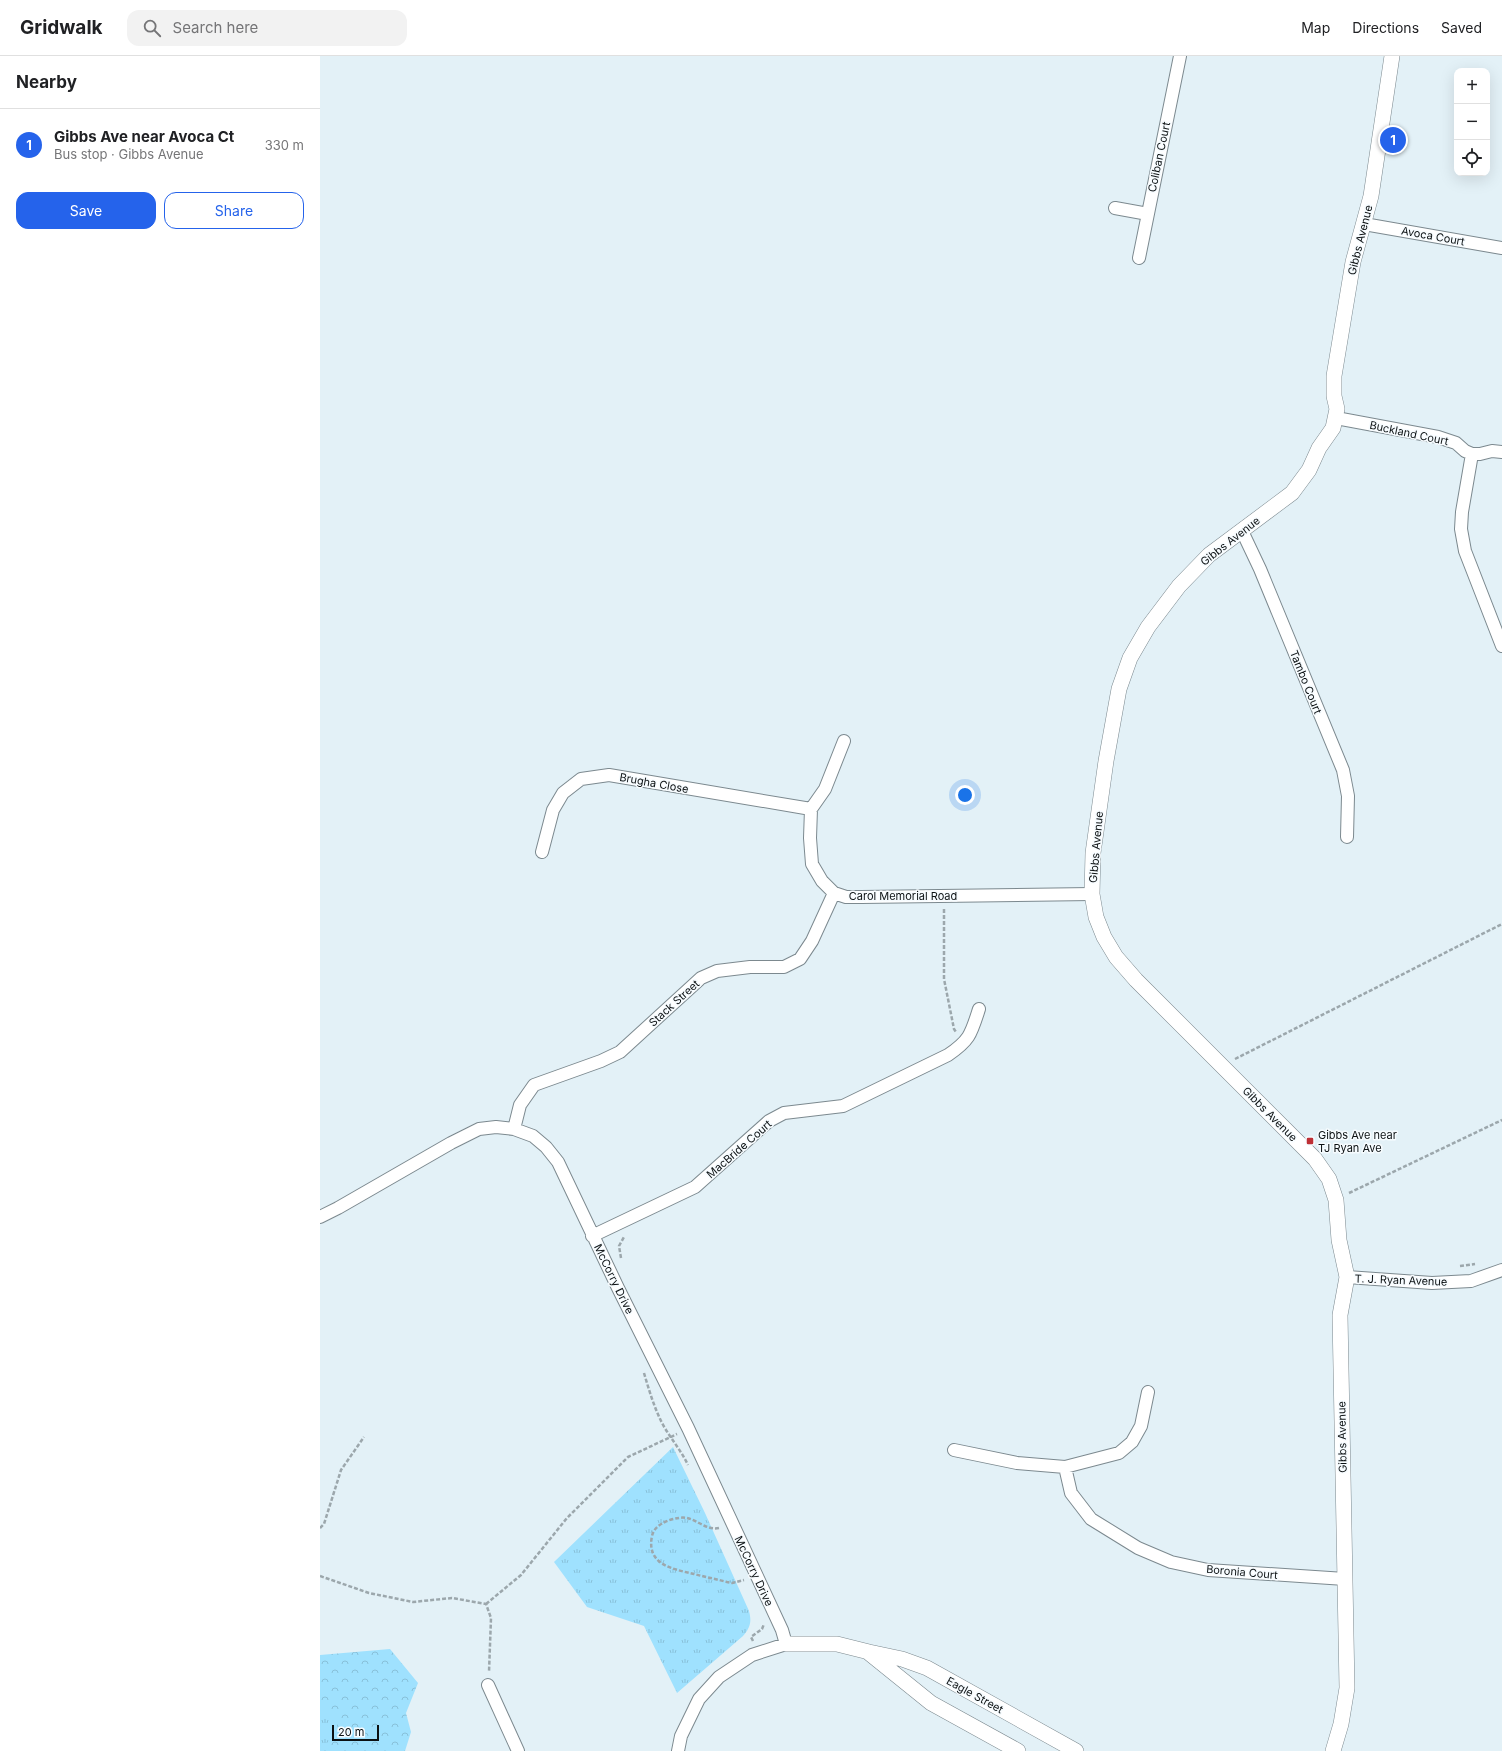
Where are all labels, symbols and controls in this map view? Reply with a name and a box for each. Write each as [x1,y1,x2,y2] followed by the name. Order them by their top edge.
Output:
[127,10,407,46] search box
[20,16,103,39] text: Gridwalk
[141,17,163,39] icon: search
[173,18,258,37] text: Search here
[1301,19,1330,36] text: Map
[1352,19,1419,36] text: Directions
[1441,19,1482,36] text: Saved
[1454,68,1490,176] map controls
[1454,68,1490,104] button: +
[16,72,77,92] text: Nearby
[1454,104,1490,140] button: −
[1145,120,1173,193] street label: Coliban Court
[1380,125,1406,155] pin: 1
[54,127,234,146] text: Gibbs Ave near Avoca Ct
[26,137,32,153] text: 1
[265,137,304,153] text: 330 m
[1454,140,1490,176] button: locate
[54,146,203,162] text: Bus stop · Gibbs Avenue
[16,192,156,229] button: Save
[164,192,304,229] button: Share
[1345,203,1375,277] street label: Gibbs Avenue
[1400,224,1466,249] street label: Avoca Court
[1368,418,1450,448] street label: Buckland Court
[1197,513,1263,569] street label: Gibbs Avenue
[1287,648,1325,716] street label: Tambo Court
[618,770,690,796] street label: Brugha Close
[955,785,975,805] your location
[1086,811,1106,883] street label: Gibbs Avenue
[849,889,957,903] street label: Carol Memorial Road
[646,976,703,1029] street label: Stack Street
[1240,1084,1300,1144] street label: Gibbs Avenue
[704,1117,775,1181] street label: MacBride Court
[1318,1128,1397,1155] place label: Gibbs Ave near TJ Ryan Ave
[1305,1136,1315,1146] marker: Gibbs Ave near TJ Ryan Ave
[591,1242,637,1316] street label: McCorry Drive
[1354,1271,1448,1289] street label: T. J. Ryan Avenue
[1334,1401,1350,1473] street label: Gibbs Avenue
[732,1534,776,1608] street label: McCorry Drive
[1206,1562,1279,1582] street label: Boronia Court
[944,1674,1006,1717] street label: Eagle Street
[332,1723,379,1742] scale bar
[338,1725,364,1739] text: 20 m

